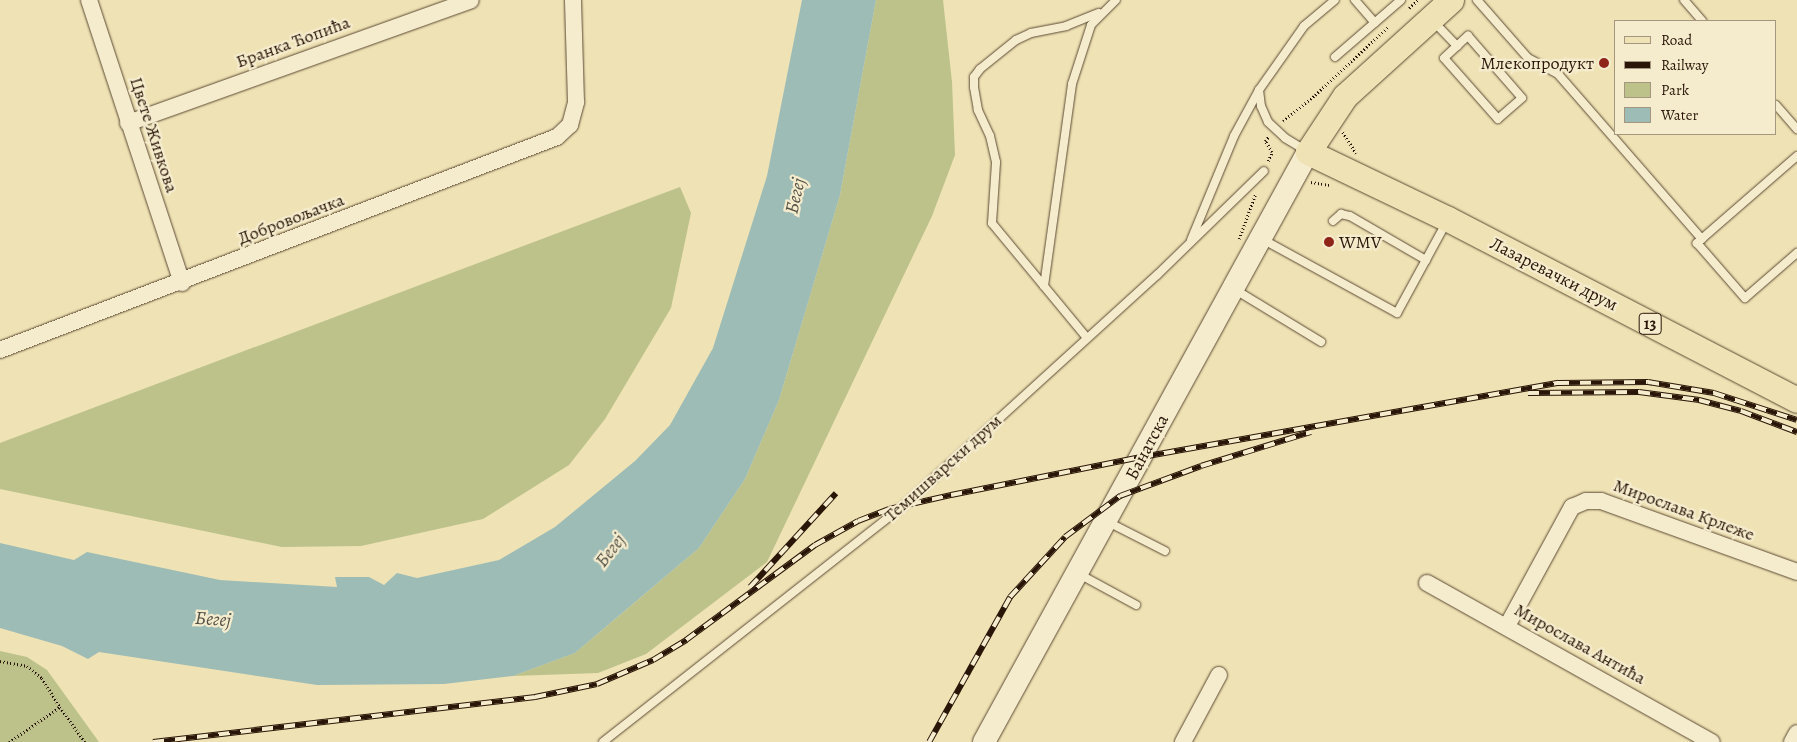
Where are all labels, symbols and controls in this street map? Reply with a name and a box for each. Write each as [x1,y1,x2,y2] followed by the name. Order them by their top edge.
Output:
[233,11,353,73] street label: Бранка Ћопића
[1614,20,1777,135] legend
[1661,30,1692,50] text: Road
[1480,52,1594,74] place label: Млекопродукт
[1661,55,1708,75] text: Railway
[1598,57,1610,69] marker: Млекопродукт
[125,75,183,195] street label: Цвете Живкова
[1661,80,1689,100] text: Park
[1661,105,1698,125] text: Water
[781,176,811,216] water label: Бегеј
[235,189,347,249] street label: Добровољачка
[1339,231,1382,253] place label: WMV
[1487,232,1621,316] street label: Лазаревачки друм
[1323,236,1335,248] marker: WMV
[1638,310,1662,338] road number: 13
[880,410,1006,526] street label: Темишварски друм
[1121,411,1173,483] street label: Банатска
[1611,474,1757,546] street label: Мирослава Крлеже
[591,530,631,572] water label: Бегеј
[1511,599,1649,689] street label: Мирослава Антића
[194,607,232,633] water label: Бегеј

